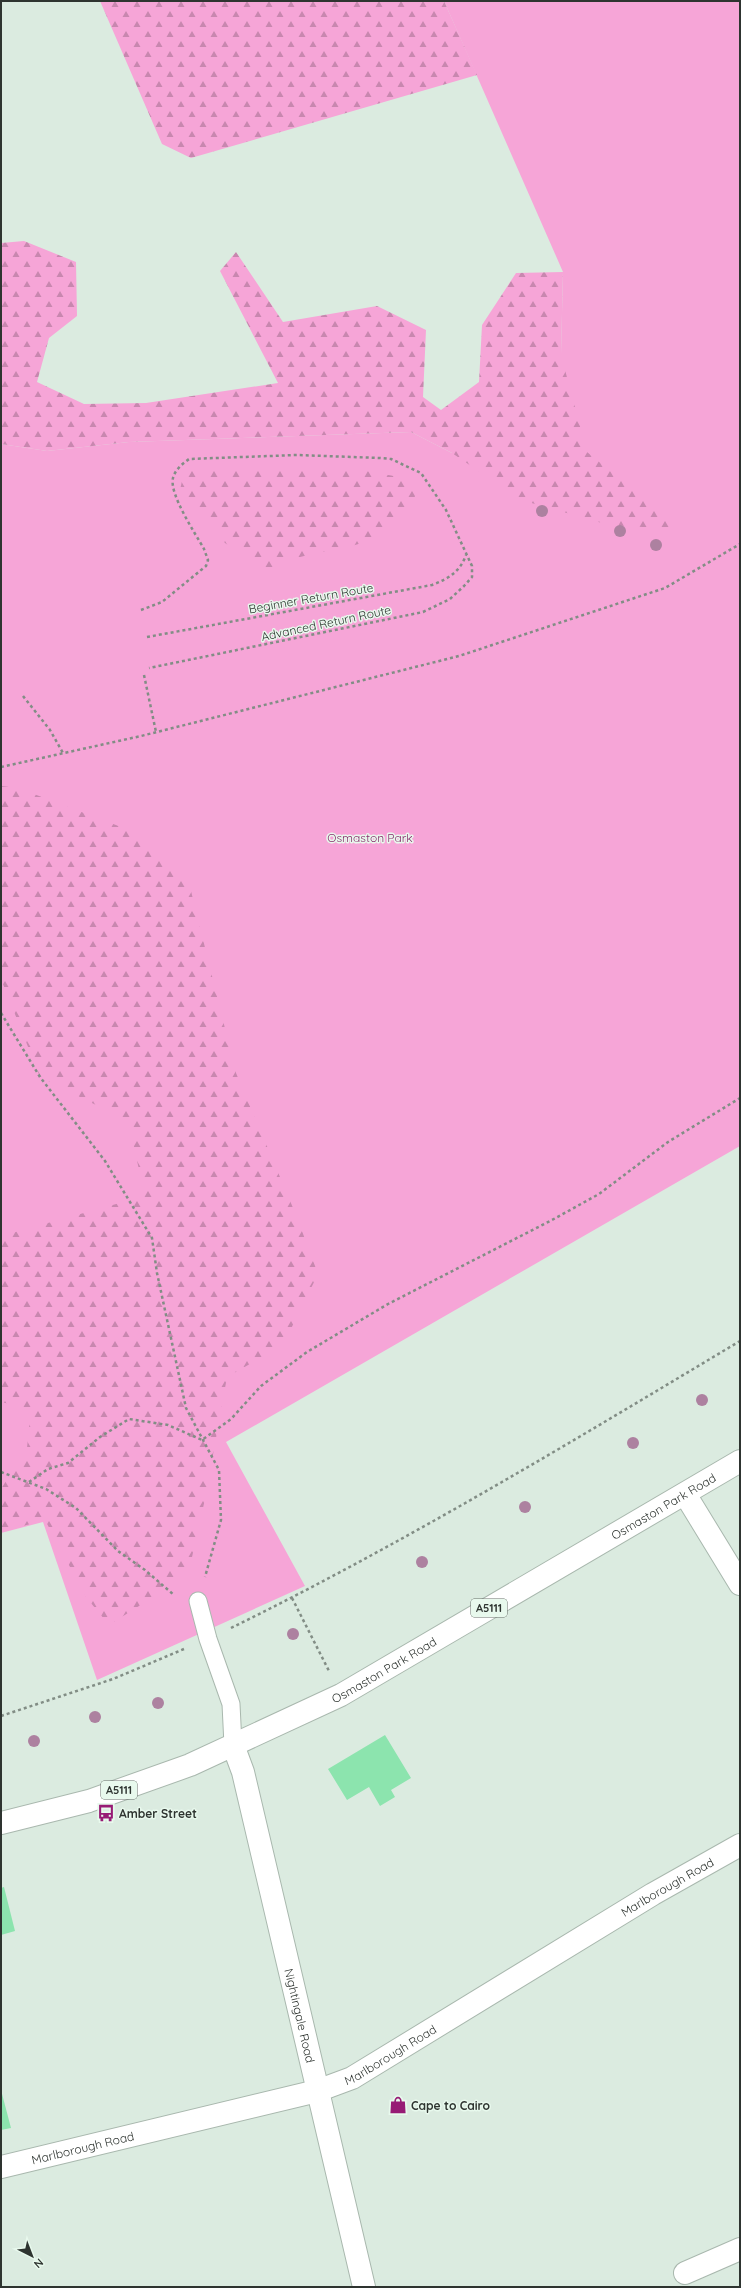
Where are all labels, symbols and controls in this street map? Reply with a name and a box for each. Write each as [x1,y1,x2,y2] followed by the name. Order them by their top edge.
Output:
[247,580,375,616] street label: Beginner Return Route
[260,602,393,644] street label: Advanced Return Route
[327,830,413,845] park label: Osmaston Park
[608,1469,718,1542] street label: Osmaston Park Road
[471,1599,507,1617] road number: A5111
[329,1633,439,1706] street label: Osmaston Park Road
[101,1781,137,1799] road number: A5111
[96,1803,116,1823] bus stop icon: Amber Street
[119,1806,197,1821] place label: Amber Street
[618,1854,716,1919] street label: Marlborough Road
[282,1967,319,2064] street label: Nightingale Road
[342,2021,439,2088] street label: Marlborough Road
[388,2095,408,2115] shop icon: Cape to Cairo
[411,2098,491,2113] place label: Cape to Cairo
[30,2128,135,2167] street label: Marlborough Road
[12,2236,52,2276] north arrow
[31,2256,46,2271] text: N

